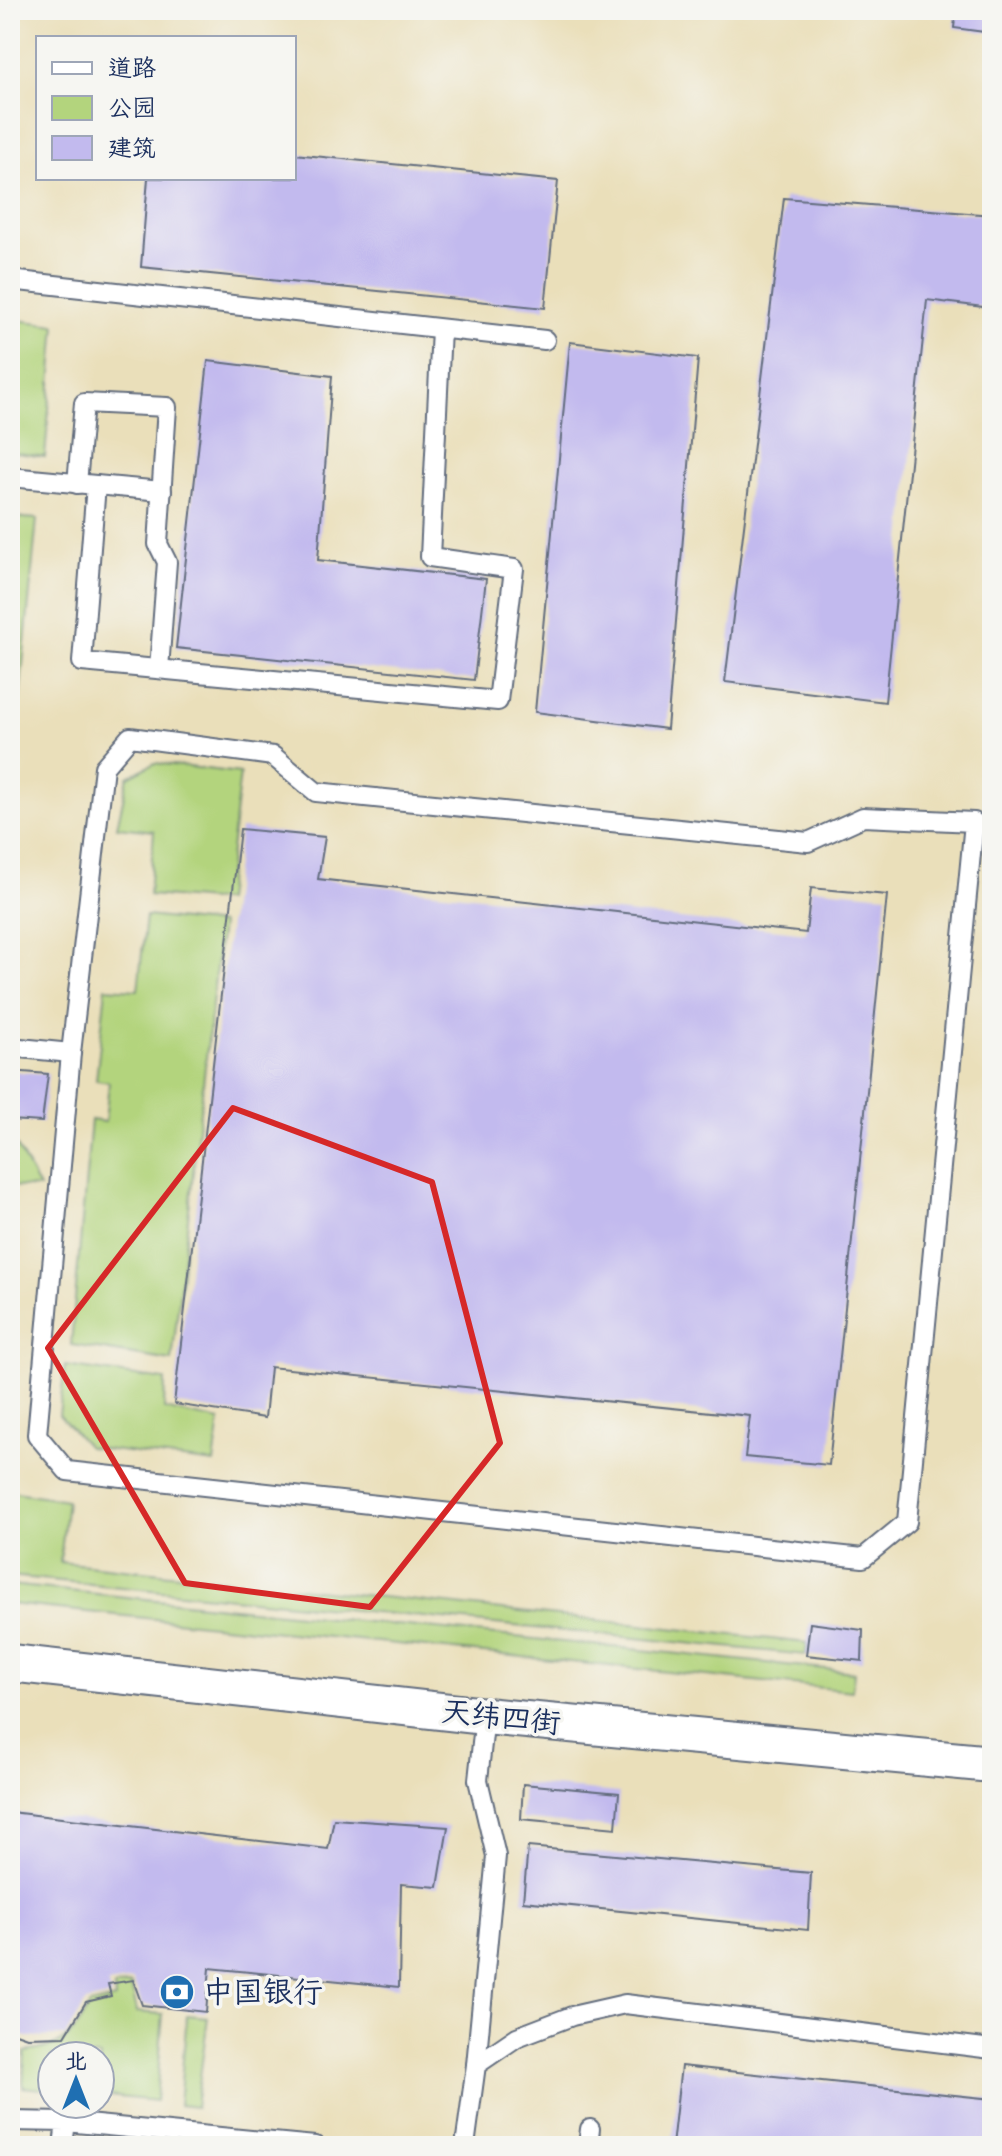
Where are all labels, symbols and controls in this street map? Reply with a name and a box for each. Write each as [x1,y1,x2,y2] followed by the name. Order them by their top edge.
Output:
[36,36,296,180] legend
[108,51,156,83] text: 道路
[108,91,156,123] text: 公园
[108,131,156,163] text: 建筑
[439,1690,563,1742] street label: 天纬四街
[203,1971,323,2011] place label: 中国银行
[158,1973,196,2011] bank icon: 中国银行
[36,2040,116,2120] north arrow
[65,2045,87,2075] text: 北

